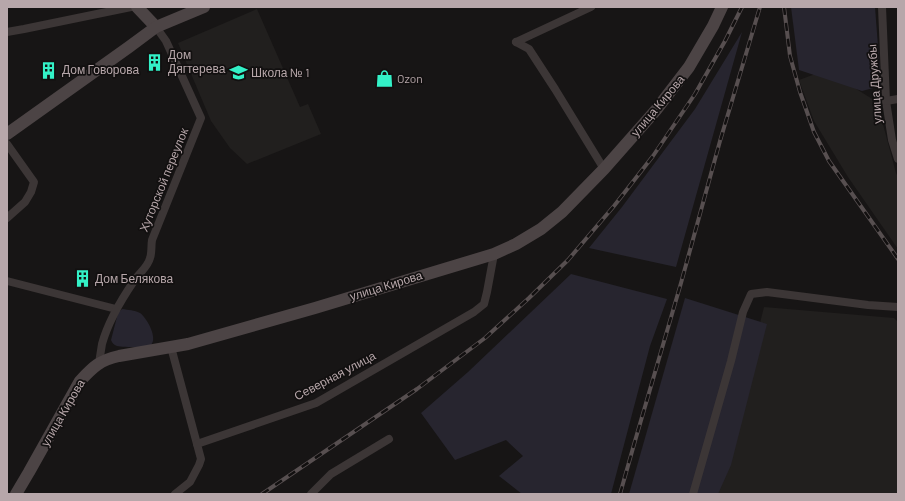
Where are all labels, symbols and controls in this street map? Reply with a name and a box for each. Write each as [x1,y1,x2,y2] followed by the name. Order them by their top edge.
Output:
[864,44,885,124] street label: улица Дружбы
[168,47,226,76] place label: Дом Дягтерева
[145,52,165,72] building icon: Дом Дягтерева
[39,60,59,80] building icon: Дом Говорова
[62,62,139,77] place label: Дом Говорова
[228,63,248,83] school or university icon: Школа № 1
[251,65,309,79] place label: Школа № 1
[374,69,394,89] shop icon: Ozon
[397,71,423,85] place label: Ozon
[628,72,688,139] street label: улица Кирова
[136,125,192,234] street label: Хуторской переулок
[348,267,424,304] street label: улица Кирова
[72,269,92,289] building icon: Дом Белякова
[95,271,174,286] place label: Дом Белякова
[291,348,378,403] street label: Северная улица
[37,376,88,449] street label: улица Кирова

